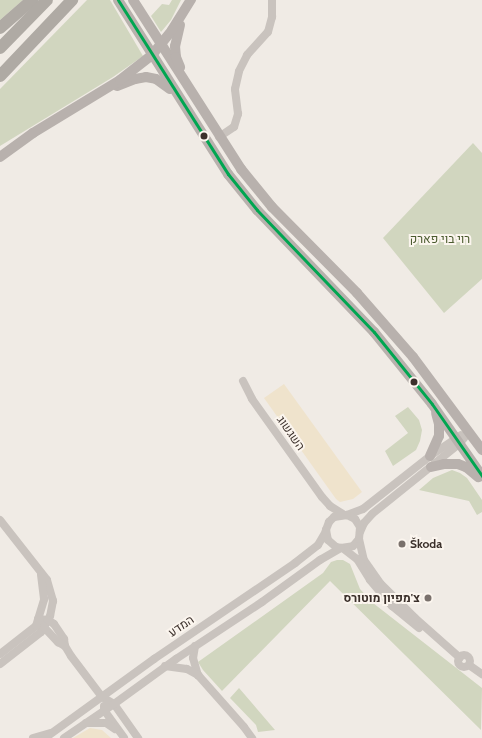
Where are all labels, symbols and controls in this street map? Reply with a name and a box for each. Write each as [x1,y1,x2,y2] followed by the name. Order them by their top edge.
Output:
[199,131,209,141] unlabelled marker
[410,232,470,246] park label: רוי בוי פארק
[409,377,419,387] unlabelled marker
[274,413,308,453] street label: השגשוג
[410,537,442,551] place label: Škoda
[397,539,407,549] marker: Škoda
[344,591,420,605] place label: צ'מפיון מוטורס
[423,593,433,603] marker: צ'מפיון מוטורס
[165,612,197,640] street label: המדע

